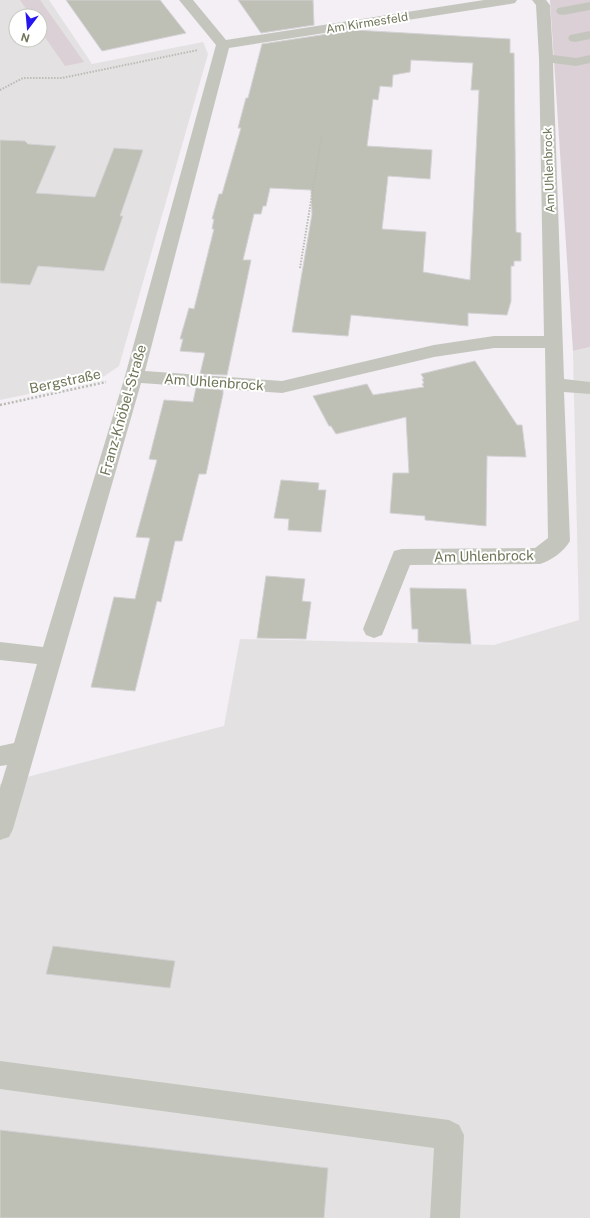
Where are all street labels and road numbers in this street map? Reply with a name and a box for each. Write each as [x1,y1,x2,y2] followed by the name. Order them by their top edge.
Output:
[325,10,409,36] street label: Am Kirmesfeld
[540,127,557,213] street label: Am Uhlenbrock
[97,343,149,477] street label: Franz-Knöbel-Straße
[28,366,102,396] street label: Bergstraße
[163,371,265,393] street label: Am Uhlenbrock
[434,547,534,565] street label: Am Uhlenbrock

